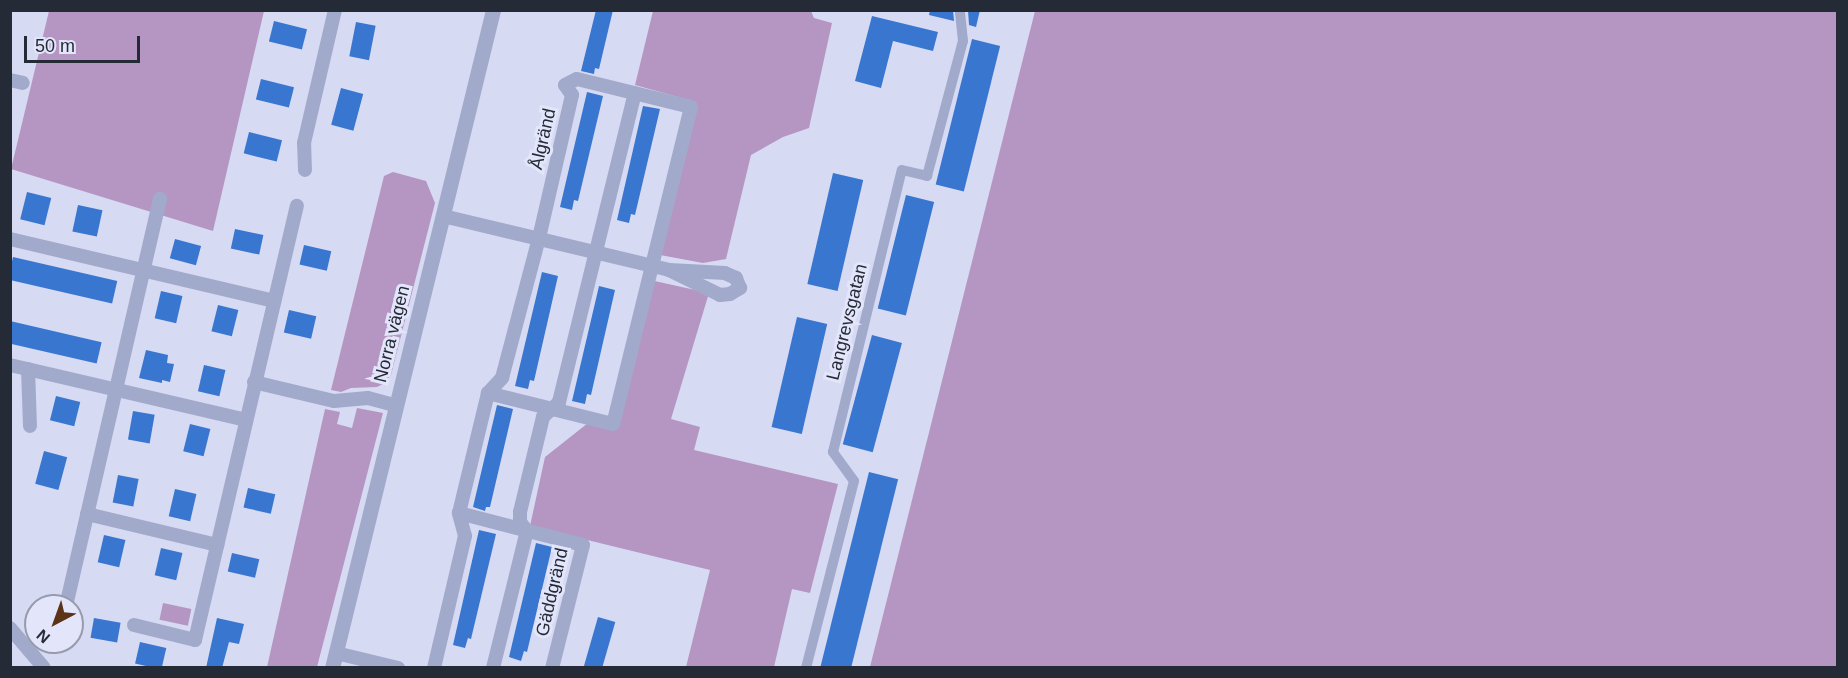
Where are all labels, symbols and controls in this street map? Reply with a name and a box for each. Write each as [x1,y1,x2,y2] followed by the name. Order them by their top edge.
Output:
[27,24,142,62] scale bar
[35,36,75,56] text: 50 m
[525,106,561,172] street label: Ålgränd
[822,262,872,382] street label: Langrevsgatan
[370,283,414,385] street label: Norra vägen
[531,546,573,638] street label: Gäddgränd
[24,594,84,654] north arrow
[33,626,53,647] text: N

